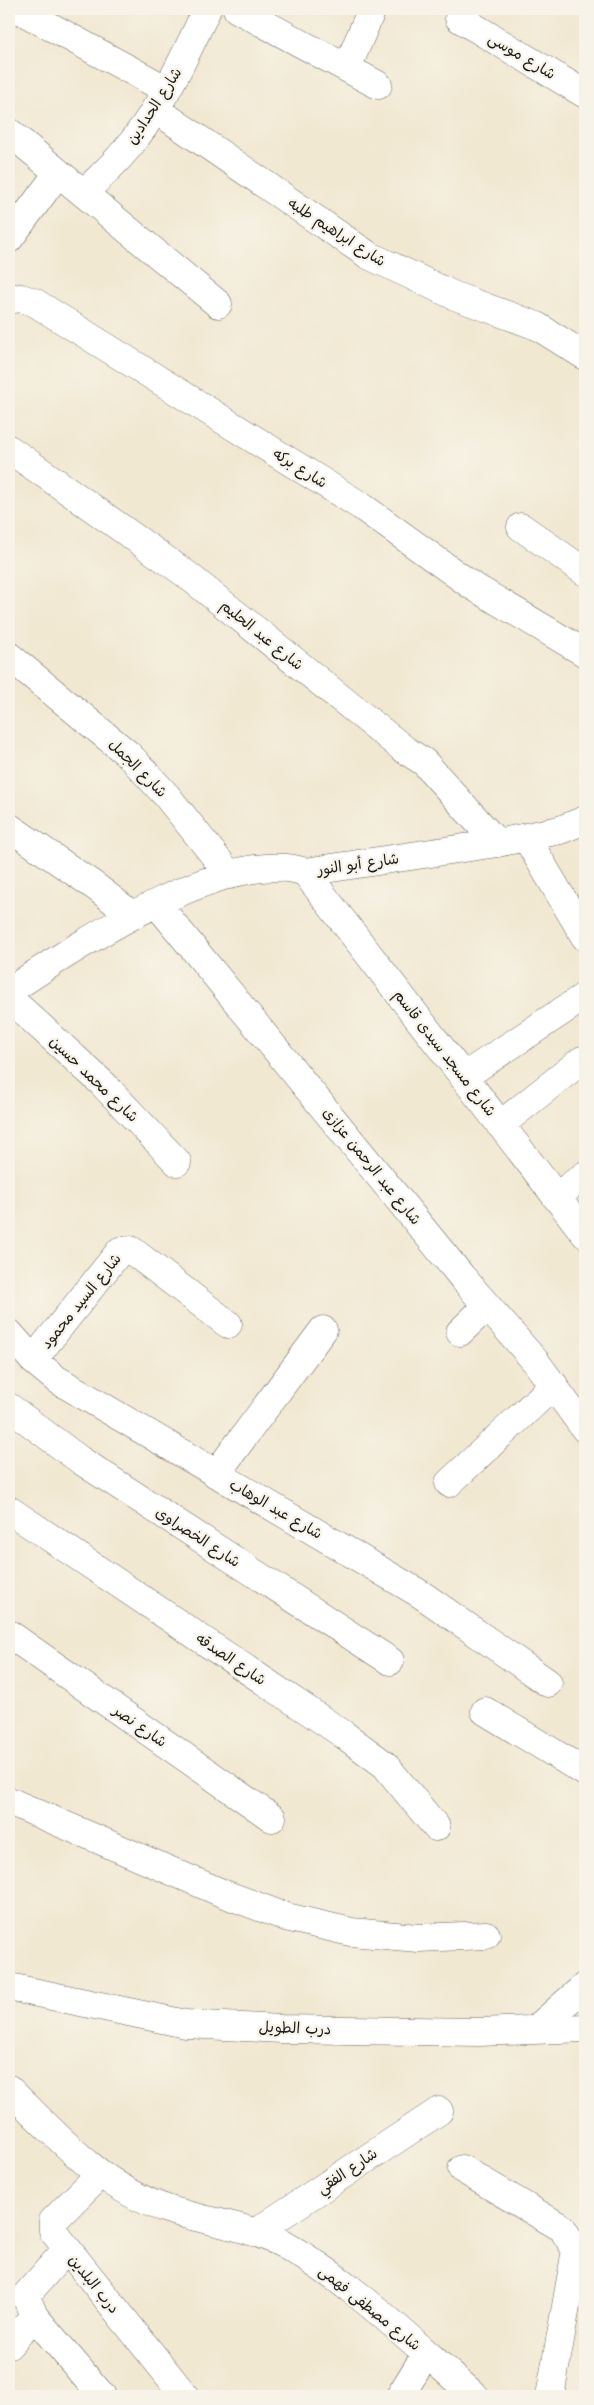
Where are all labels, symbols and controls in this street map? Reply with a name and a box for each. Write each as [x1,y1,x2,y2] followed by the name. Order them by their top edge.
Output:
[485,28,559,84] street label: شارع موسى
[122,64,186,148] street label: شارع الحدادين
[283,193,390,273] street label: شارع ابراهيم طلبه
[269,443,331,493] street label: شارع بركه
[215,595,308,676] street label: شارع عبد الحليم
[104,734,172,802] street label: شارع الجمل
[315,848,400,880] street label: شارع أبو النور
[388,986,501,1122] street label: شارع مسجد سيدى قاسم
[45,1032,143,1126] street label: شارع محمد حسين
[318,1103,426,1229] street label: شارع عبد الرحمن عزازى
[36,1249,126,1353] street label: شارع السيد محمود
[226,1474,326,1544] street label: شارع عبد الوهاب
[152,1502,244,1572] street label: شارع الخصراوى
[192,1628,270,1690] street label: شارع الصدقه
[107,1699,171,1752] street label: شارع نصر
[258,2017,332,2039] street label: درب الطويل
[313,2143,383,2201] street label: شارع الفقي
[64,2250,124,2318] street label: درب البلدين
[315,2261,425,2355] street label: شارع مصطفى فهمى

